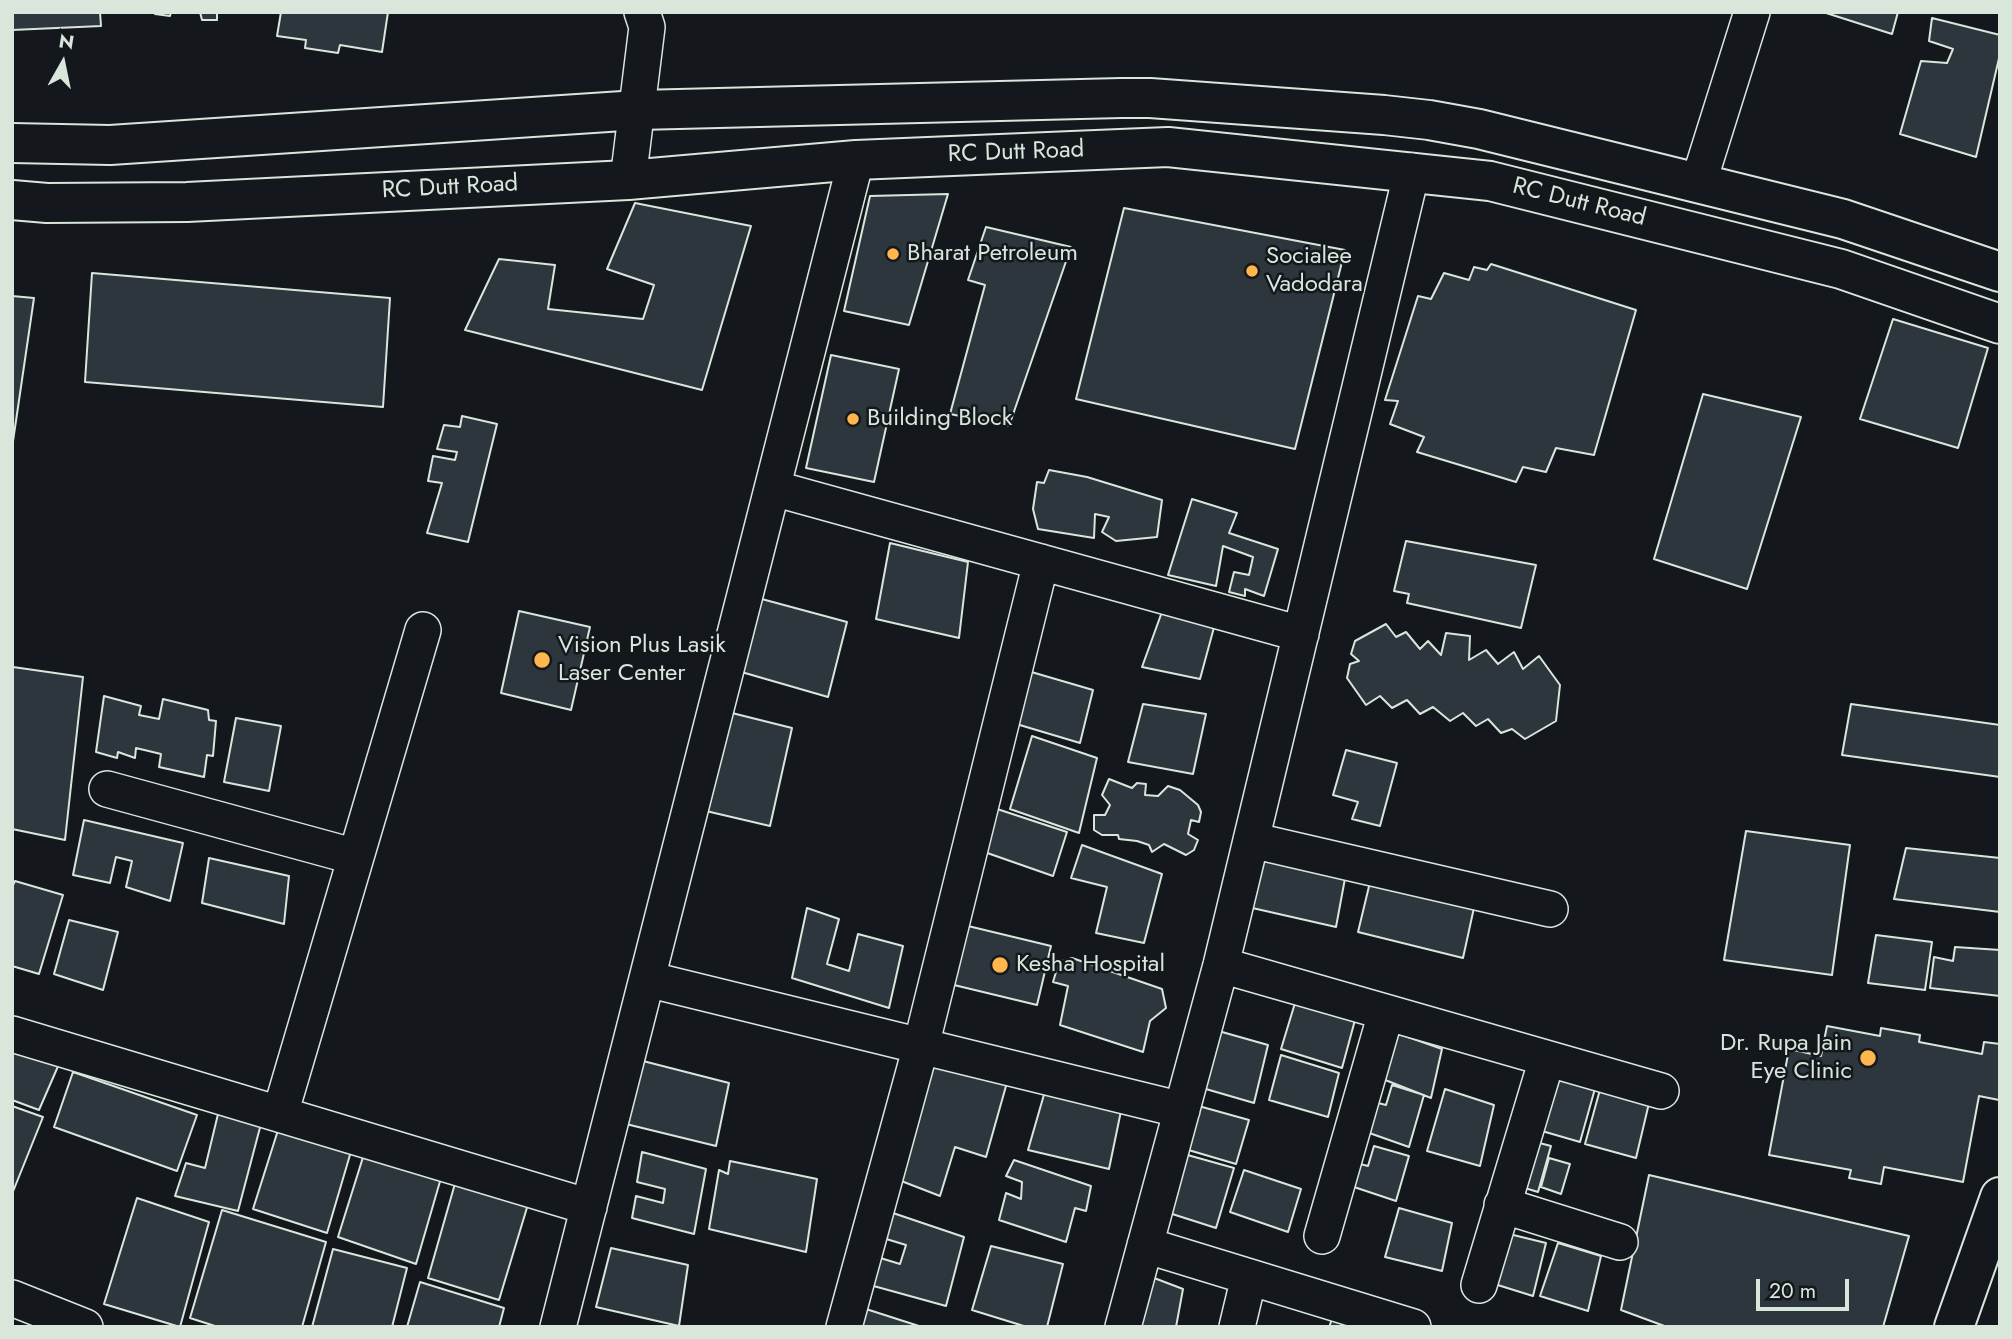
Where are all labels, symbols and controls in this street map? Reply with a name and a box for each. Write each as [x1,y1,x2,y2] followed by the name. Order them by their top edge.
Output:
[57,27,76,56] text: N
[28,28,98,98] north arrow
[947,136,1085,170] street label: RC Dutt Road
[381,170,519,206] street label: RC Dutt Road
[1509,173,1649,233] street label: RC Dutt Road
[907,240,1078,268] place label: Bharat Petroleum
[1266,243,1363,299] place label: Socialee Vadodara
[885,246,901,262] marker: Bharat Petroleum
[1244,263,1260,279] marker: Socialee Vadodara
[867,405,1012,433] place label: Building Block
[845,411,861,427] marker: Building Block
[558,632,726,688] place label: Vision Plus Lasik Laser Center
[532,650,552,670] marker: Vision Plus Lasik Laser Center
[1016,951,1165,979] place label: Kesha Hospital
[990,955,1010,975] marker: Kesha Hospital
[1720,1030,1852,1086] place label: Dr. Rupa Jain Eye Clinic
[1858,1048,1878,1068] marker: Dr. Rupa Jain Eye Clinic
[1760,1266,1853,1310] scale bar
[1769,1276,1816,1306] text: 20 m

